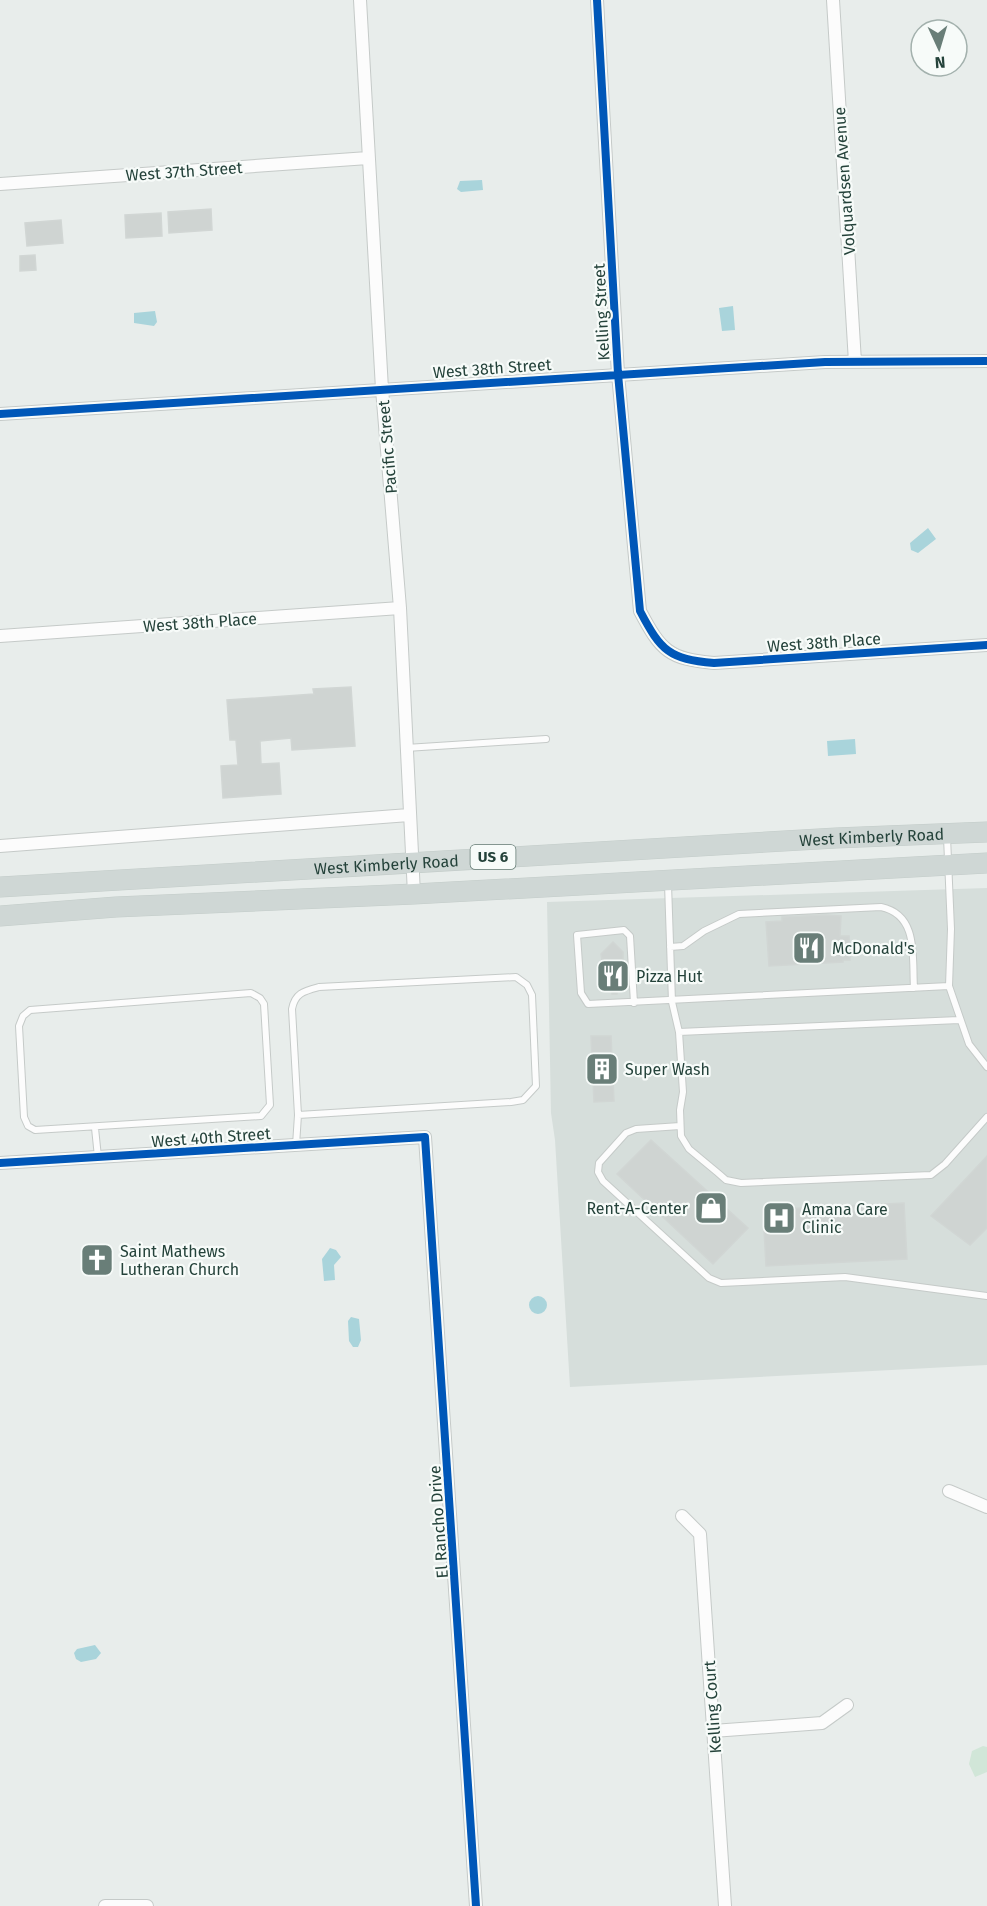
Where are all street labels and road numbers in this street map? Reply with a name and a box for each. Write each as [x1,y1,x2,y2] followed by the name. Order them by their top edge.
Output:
[830,106,859,256] street label: Volquardsen Avenue
[125,158,243,185] street label: West 37th Street
[589,263,614,361] street label: Kelling Street
[432,355,552,382] street label: West 38th Street
[374,399,401,494] street label: Pacific Street
[143,609,258,636] street label: West 38th Place
[767,629,882,656] street label: West 38th Place
[799,825,944,850] street label: West Kimberly Road
[470,845,516,869] road number: US 6
[313,851,459,879] street label: West Kimberly Road
[151,1124,272,1151] street label: West 40th Street
[425,1465,452,1579] street label: El Rancho Drive
[700,1660,725,1754] street label: Kelling Court

